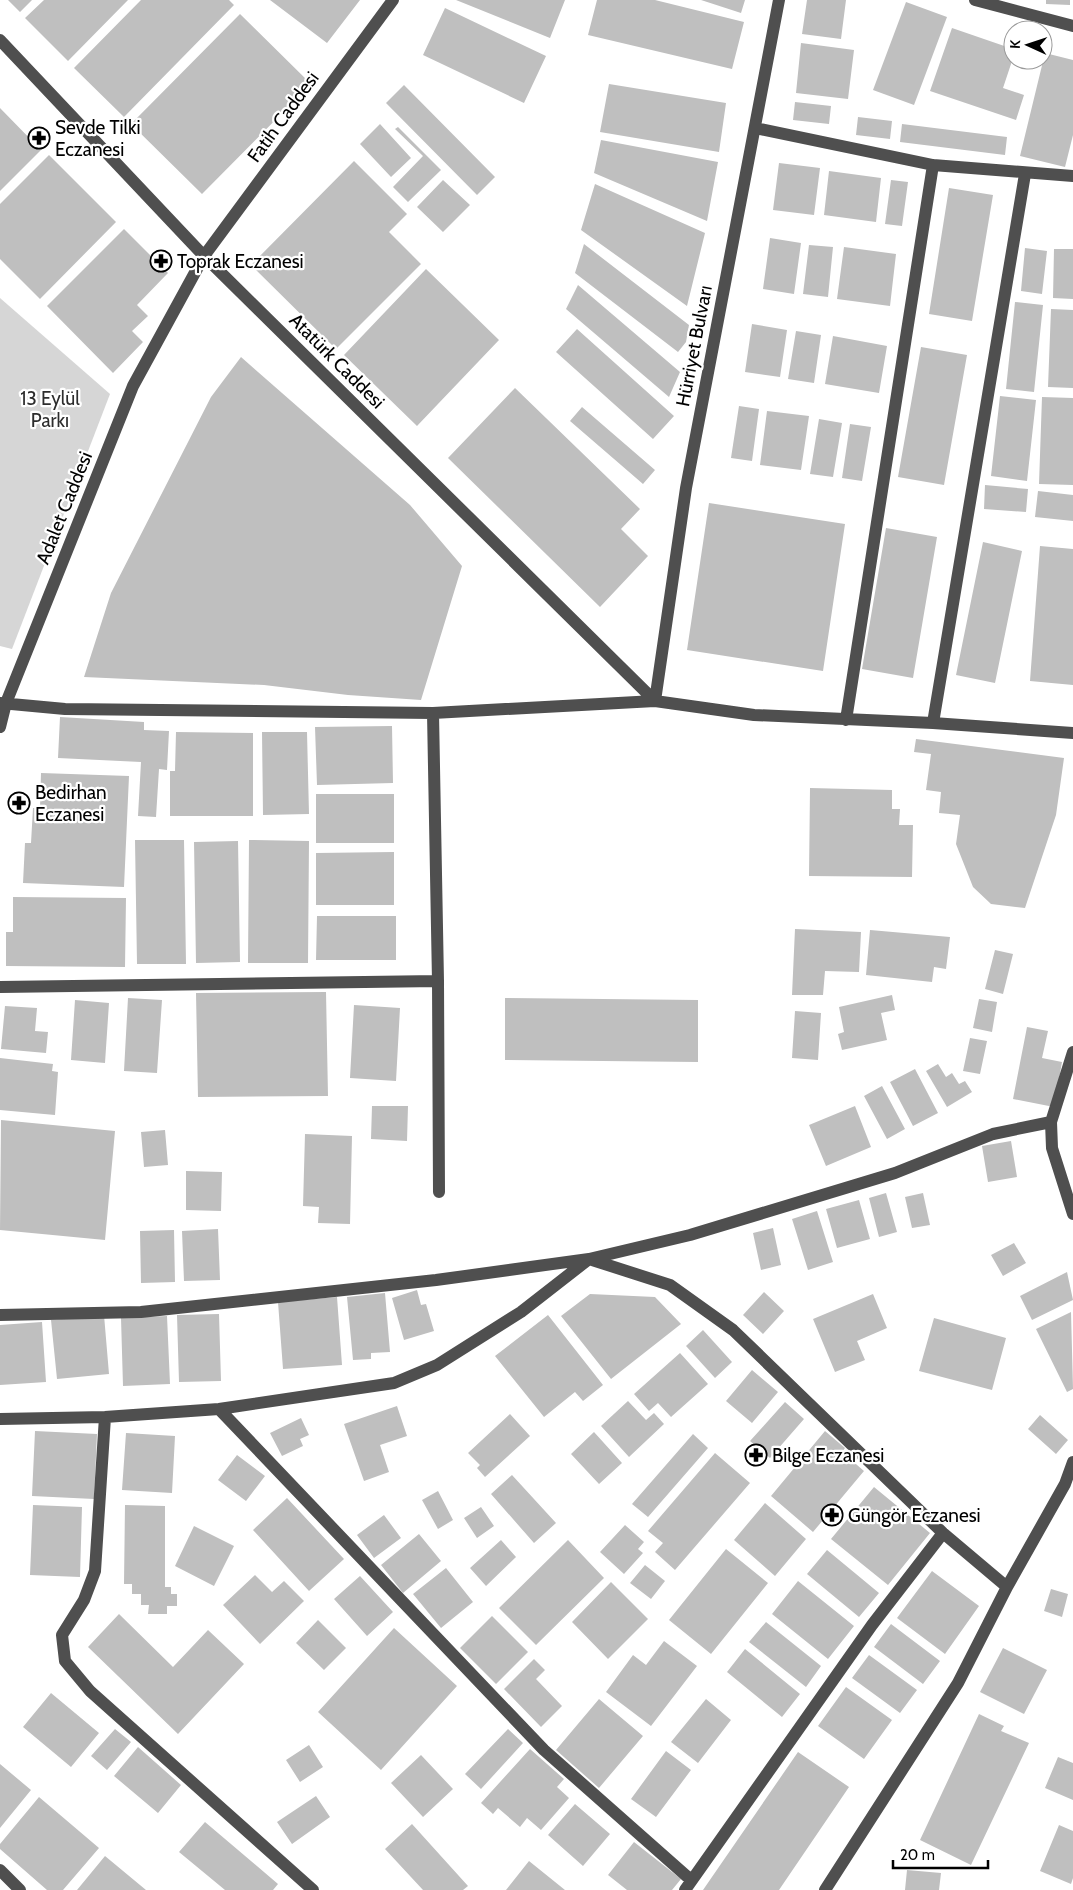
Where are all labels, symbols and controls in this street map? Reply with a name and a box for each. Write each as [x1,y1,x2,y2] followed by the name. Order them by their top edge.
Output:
[1003,20,1053,70] north arrow
[1006,39,1024,49] text: K
[242,67,324,167] street label: Fatih Caddesi
[55,116,140,161] place label: Sevde Tilki Eczanesi
[27,126,51,150] pharmacy icon: Sevde Tilki Eczanesi
[149,249,173,273] pharmacy icon: Toprak Eczanesi
[177,250,304,273] place label: Toprak Eczanesi
[671,283,717,409] street label: Hürriyet Bulvarı
[285,309,389,413] street label: Atatürk Caddesi
[20,387,80,432] park label: 13 Eylül Parkı
[31,448,97,568] street label: Adalet Caddesi
[35,781,107,826] place label: Bedirhan Eczanesi
[7,791,31,815] pharmacy icon: Bedirhan Eczanesi
[744,1443,768,1467] pharmacy icon: Bilge Eczanesi
[772,1444,884,1467] place label: Bilge Eczanesi
[820,1503,844,1527] pharmacy icon: Güngör Eczanesi
[848,1504,981,1527] place label: Güngör Eczanesi
[893,1838,988,1870] scale bar
[900,1846,935,1864] text: 20 m

